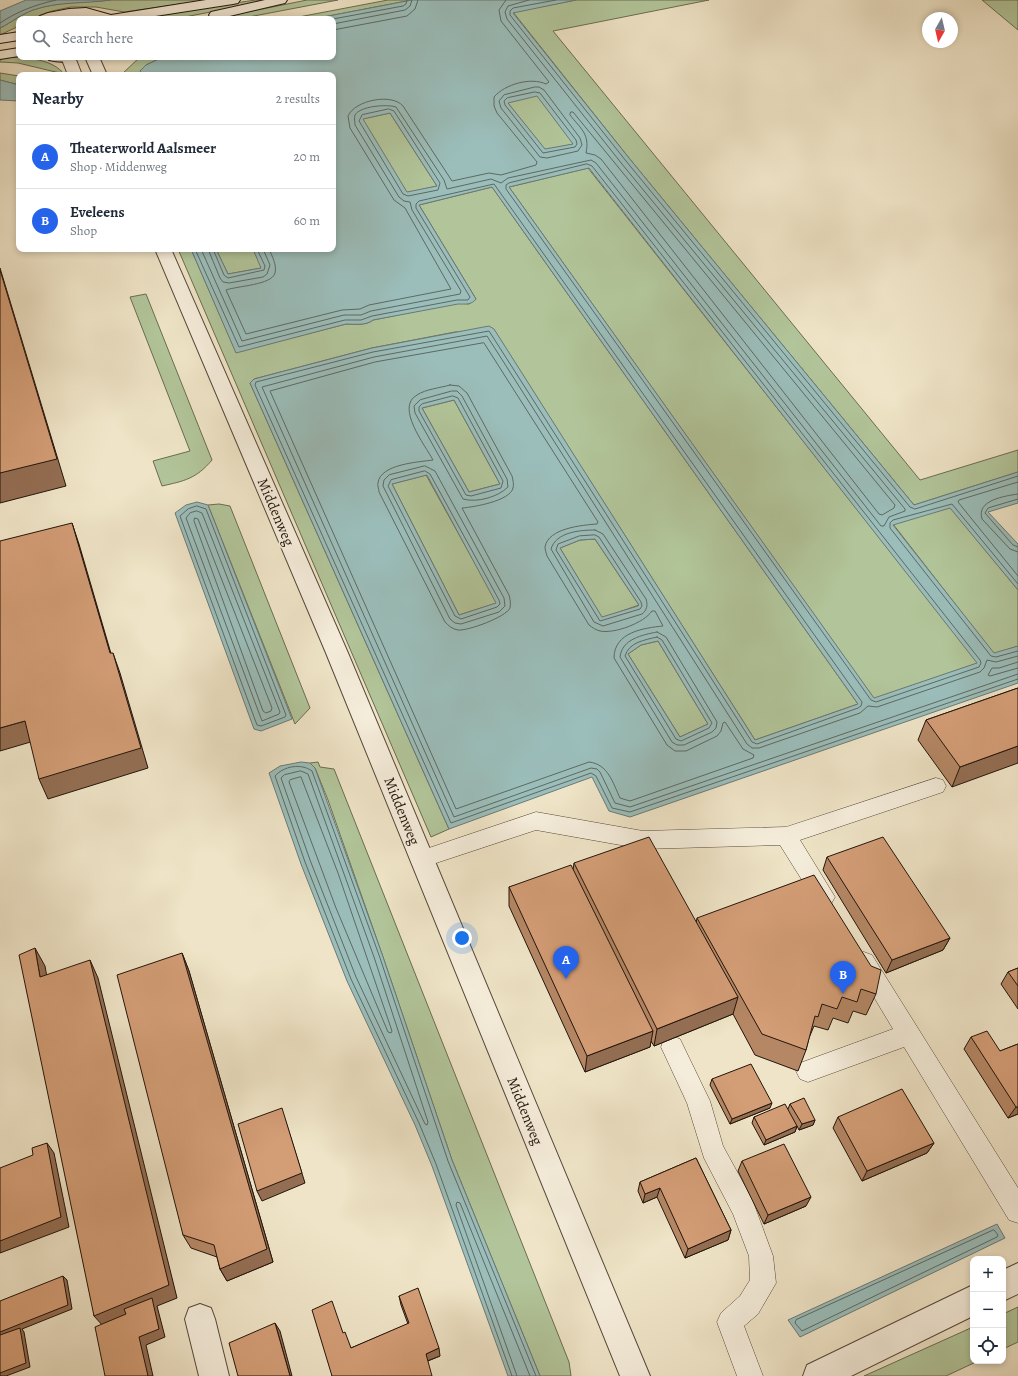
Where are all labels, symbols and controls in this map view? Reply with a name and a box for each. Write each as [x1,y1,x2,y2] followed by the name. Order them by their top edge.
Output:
[922,12,958,48] north arrow
[16,16,336,60] search box
[30,27,52,49] icon: search
[62,28,133,48] text: Search here
[32,87,83,110] text: Nearby
[276,90,320,107] text: 2 results
[70,138,216,158] text: Theaterworld Aalsmeer
[41,148,49,165] text: A
[294,148,320,165] text: 20 m
[70,158,167,175] text: Shop · Middenweg
[70,202,125,222] text: Eveleens
[41,212,49,229] text: B
[294,212,320,229] text: 60 m
[70,222,97,239] text: Shop
[253,475,299,549] street label: Middenweg
[379,774,425,849] street label: Middenweg
[452,928,472,948] your location
[553,946,579,979] pin: A
[830,961,856,994] pin: B
[502,1074,548,1149] street label: Middenweg
[970,1256,1006,1364] map controls
[970,1256,1006,1292] button: +
[970,1292,1006,1328] button: −
[970,1328,1006,1364] button: locate

